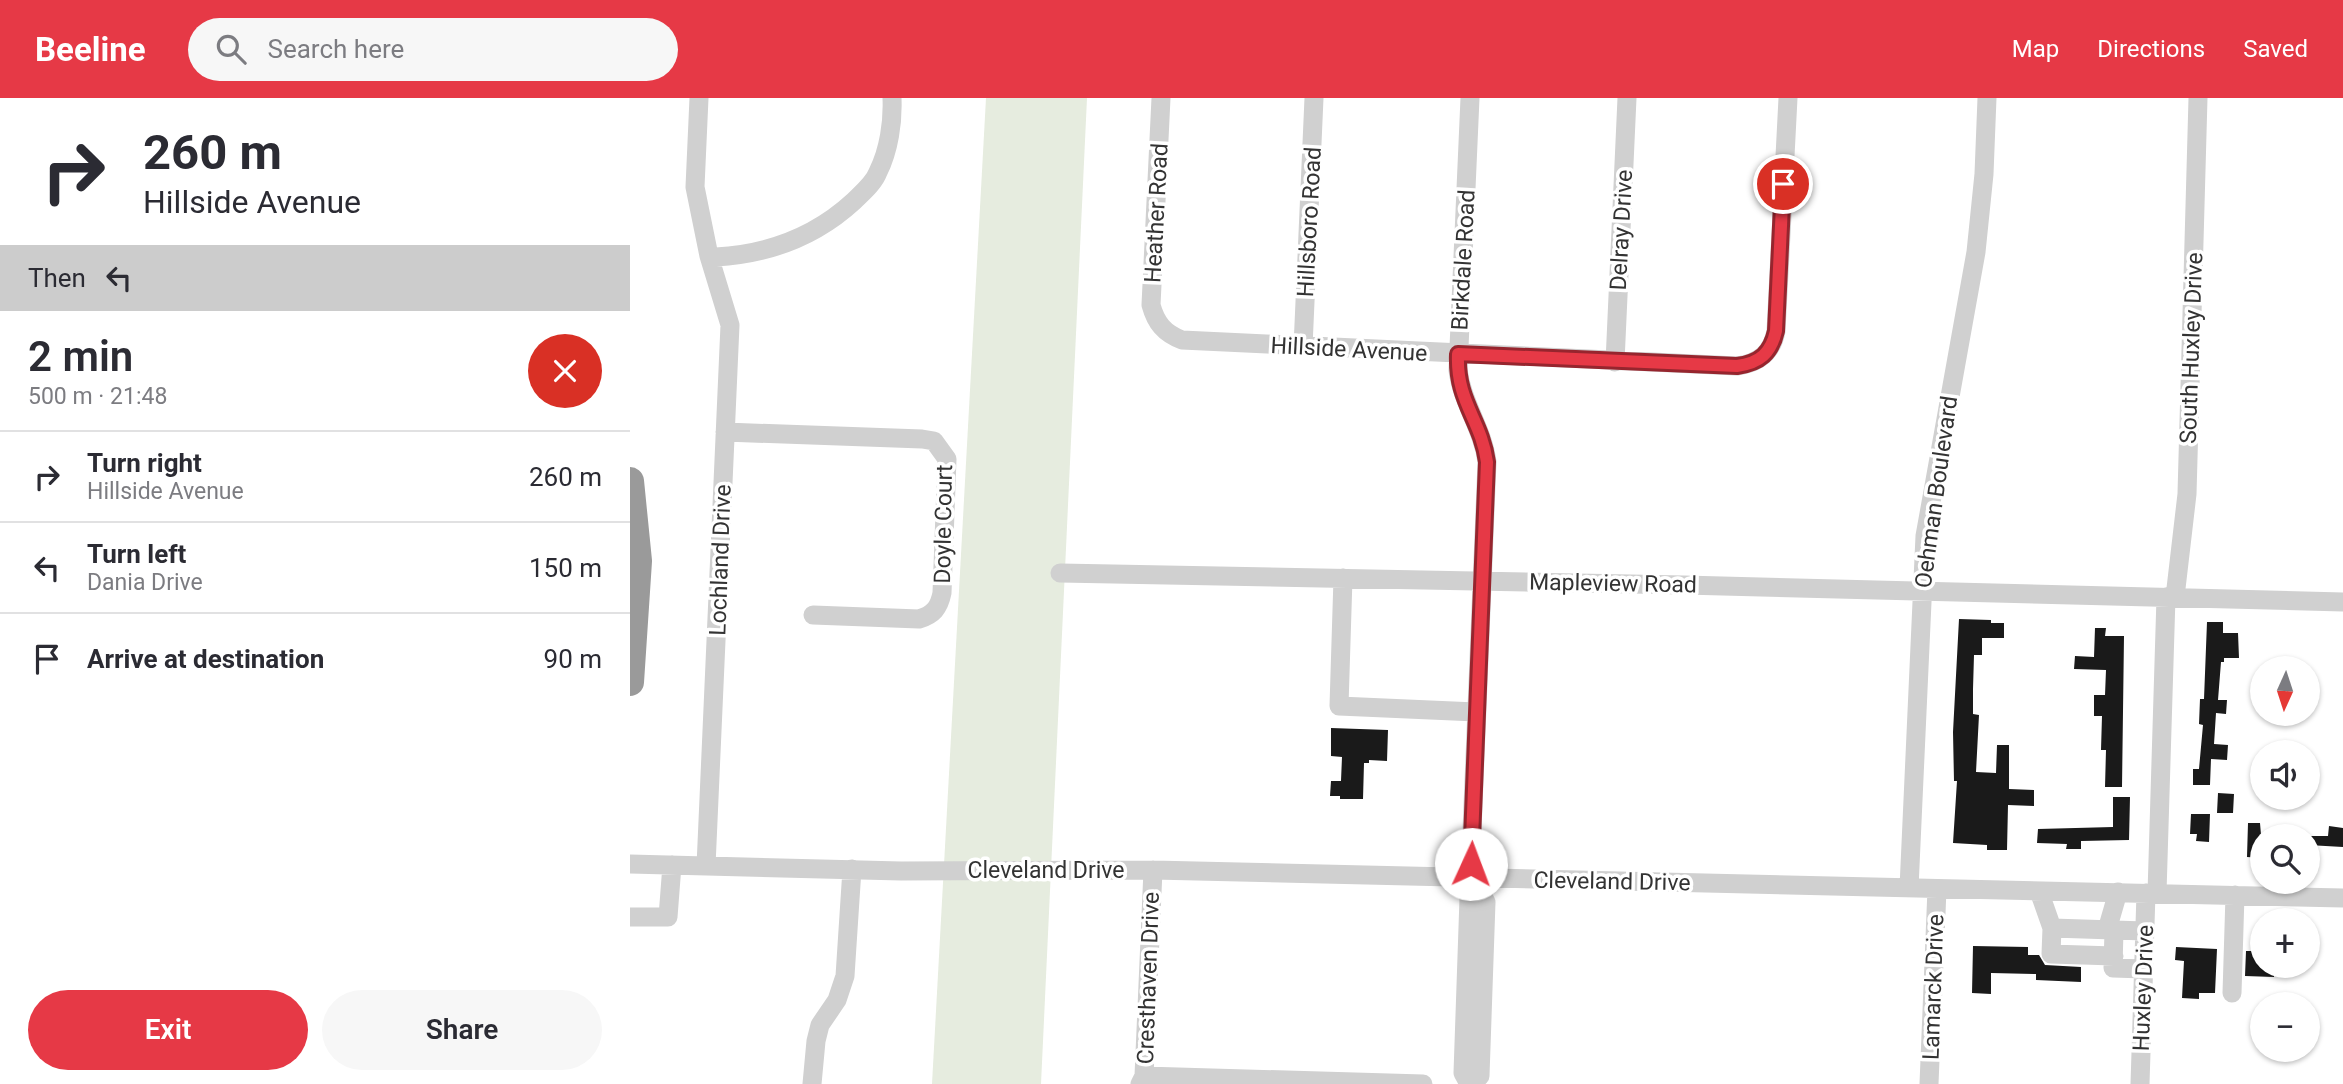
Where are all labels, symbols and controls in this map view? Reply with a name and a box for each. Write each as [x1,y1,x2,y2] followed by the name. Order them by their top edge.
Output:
[188,18,678,81] search box
[35,30,146,69] text: Beeline
[212,30,250,68] icon: search
[268,34,404,64] text: Search here
[2012,35,2059,63] text: Map
[2097,35,2205,63] text: Directions
[2243,35,2308,63] text: Saved
[143,124,282,181] text: 260 m
[28,126,119,217] icon: right
[1139,143,1174,284] street label: Heather Road
[1292,146,1327,298] street label: Hillsboro Road
[1753,154,1813,214] pin
[1764,165,1802,203] icon: arrive
[1605,169,1638,291] street label: Delray Drive
[143,183,361,221] text: Hillside Avenue
[1446,189,1481,331] street label: Birkdale Road
[2175,252,2208,444] street label: South Huxley Drive
[100,259,138,297] icon: left
[28,263,86,293] text: Then
[28,332,133,381] text: 2 min
[1270,332,1428,367] street label: Hillside Avenue
[528,334,602,408] button: close
[28,383,167,410] text: 500 m · 21:48
[1910,394,1963,590] street label: Oehman Boulevard
[87,448,202,478] text: Turn right
[28,458,66,496] icon: right
[529,462,602,492] text: 260 m
[929,464,958,584] street label: Doyle Court
[87,478,244,505] text: Hillside Avenue
[704,484,737,636] street label: Lochland Drive
[87,539,186,569] text: Turn left
[28,549,66,587] icon: left
[529,553,602,583] text: 150 m
[87,569,203,596] text: Dania Drive
[1529,569,1697,598] street label: Mapleview Road
[28,640,66,678] icon: arrive
[87,644,324,674] text: Arrive at destination
[544,644,602,674] text: 90 m
[2250,656,2320,726] north arrow
[2250,656,2320,1062] map controls
[2250,740,2320,810] button: sound
[2250,824,2320,894] button: search
[1434,827,1508,901] position arrow
[968,857,1124,884] street label: Cleveland Drive
[1533,867,1691,896] street label: Cleveland Drive
[1132,891,1165,1065] street label: Cresthaven Drive
[2250,908,2320,978] button: +
[1917,913,1950,1061] street label: Lamarck Drive
[2128,924,2159,1052] street label: Huxley Drive
[28,990,308,1070] button: Exit
[322,990,602,1070] button: Share
[2250,992,2320,1062] button: −

